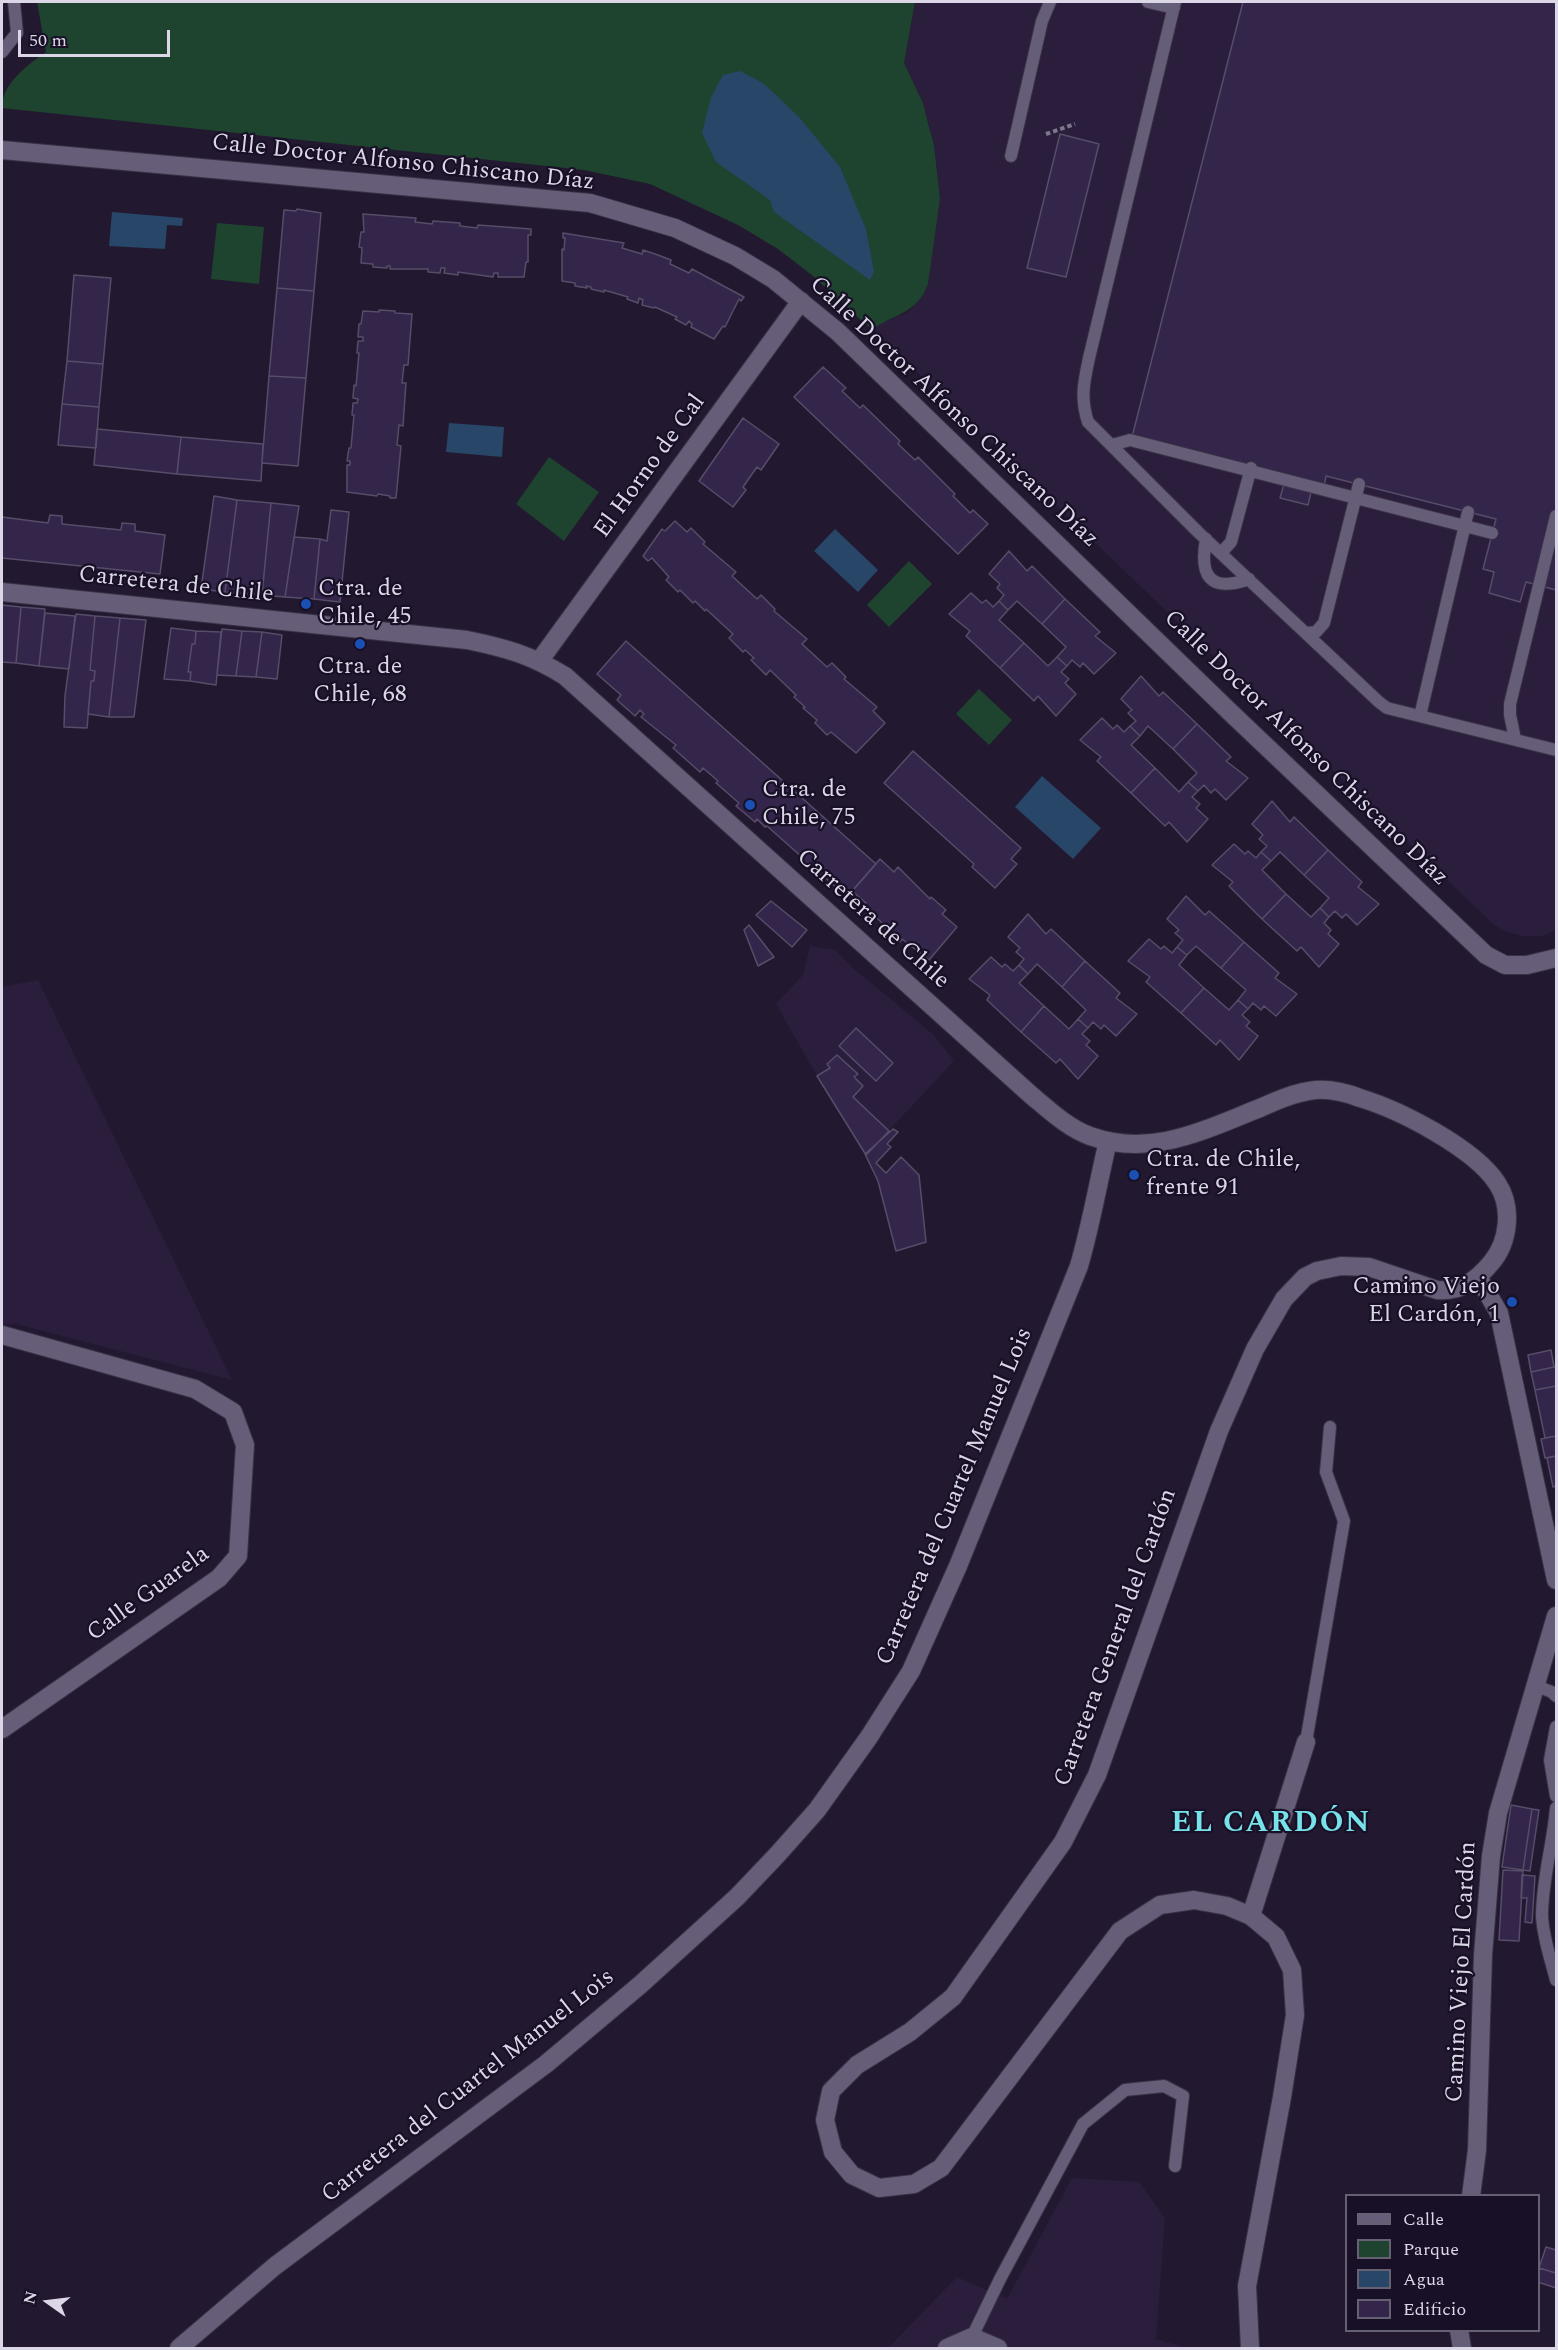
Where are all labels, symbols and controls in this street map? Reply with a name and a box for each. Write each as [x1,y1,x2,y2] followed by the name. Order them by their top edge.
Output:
[21,18,172,56] scale bar
[29,27,67,54] text: 50 m
[210,130,596,198] street label: Calle Doctor Alfonso Chiscano Díaz
[803,271,1103,555] street label: Calle Doctor Alfonso Chiscano Díaz
[589,389,713,545] street label: El Horno de Cal
[77,561,275,611] street label: Carretera de Chile
[318,576,411,632] place label: Ctra. de Chile, 45
[299,597,313,611] marker: Ctra. de Chile, 45
[1157,605,1453,893] street label: Calle Doctor Alfonso Chiscano Díaz
[353,637,367,651] marker: Ctra. de Chile, 68
[313,654,407,710] place label: Ctra. de Chile, 68
[762,777,855,833] place label: Ctra. de Chile, 75
[743,798,757,812] marker: Ctra. de Chile, 75
[790,844,954,996] street label: Carretera de Chile
[1146,1147,1300,1203] place label: Ctra. de Chile, frente 91
[1127,1168,1141,1182] marker: Ctra. de Chile, frente 91
[1352,1274,1500,1330] place label: Camino Viejo El Cardón, 1
[1505,1295,1519,1309] marker: Camino Viejo El Cardón, 1
[872,1324,1040,1670] street label: Carretera del Cuartel Manuel Lois
[1050,1485,1184,1791] street label: Carretera General del Cardón
[82,1541,216,1649] street label: Calle Guarela
[1171,1807,1371,1843] district label: EL CARDÓN
[1442,1841,1484,2103] street label: Camino Viejo El Cardón
[317,1964,621,2210] street label: Carretera del Cuartel Manuel Lois
[1345,2194,1540,2332] legend
[1403,2206,1444,2233] text: Calle
[1403,2236,1459,2263] text: Parque
[1403,2266,1445,2293] text: Agua
[18,2272,78,2332] north arrow
[17,2288,44,2307] text: N
[1403,2296,1466,2323] text: Edificio

